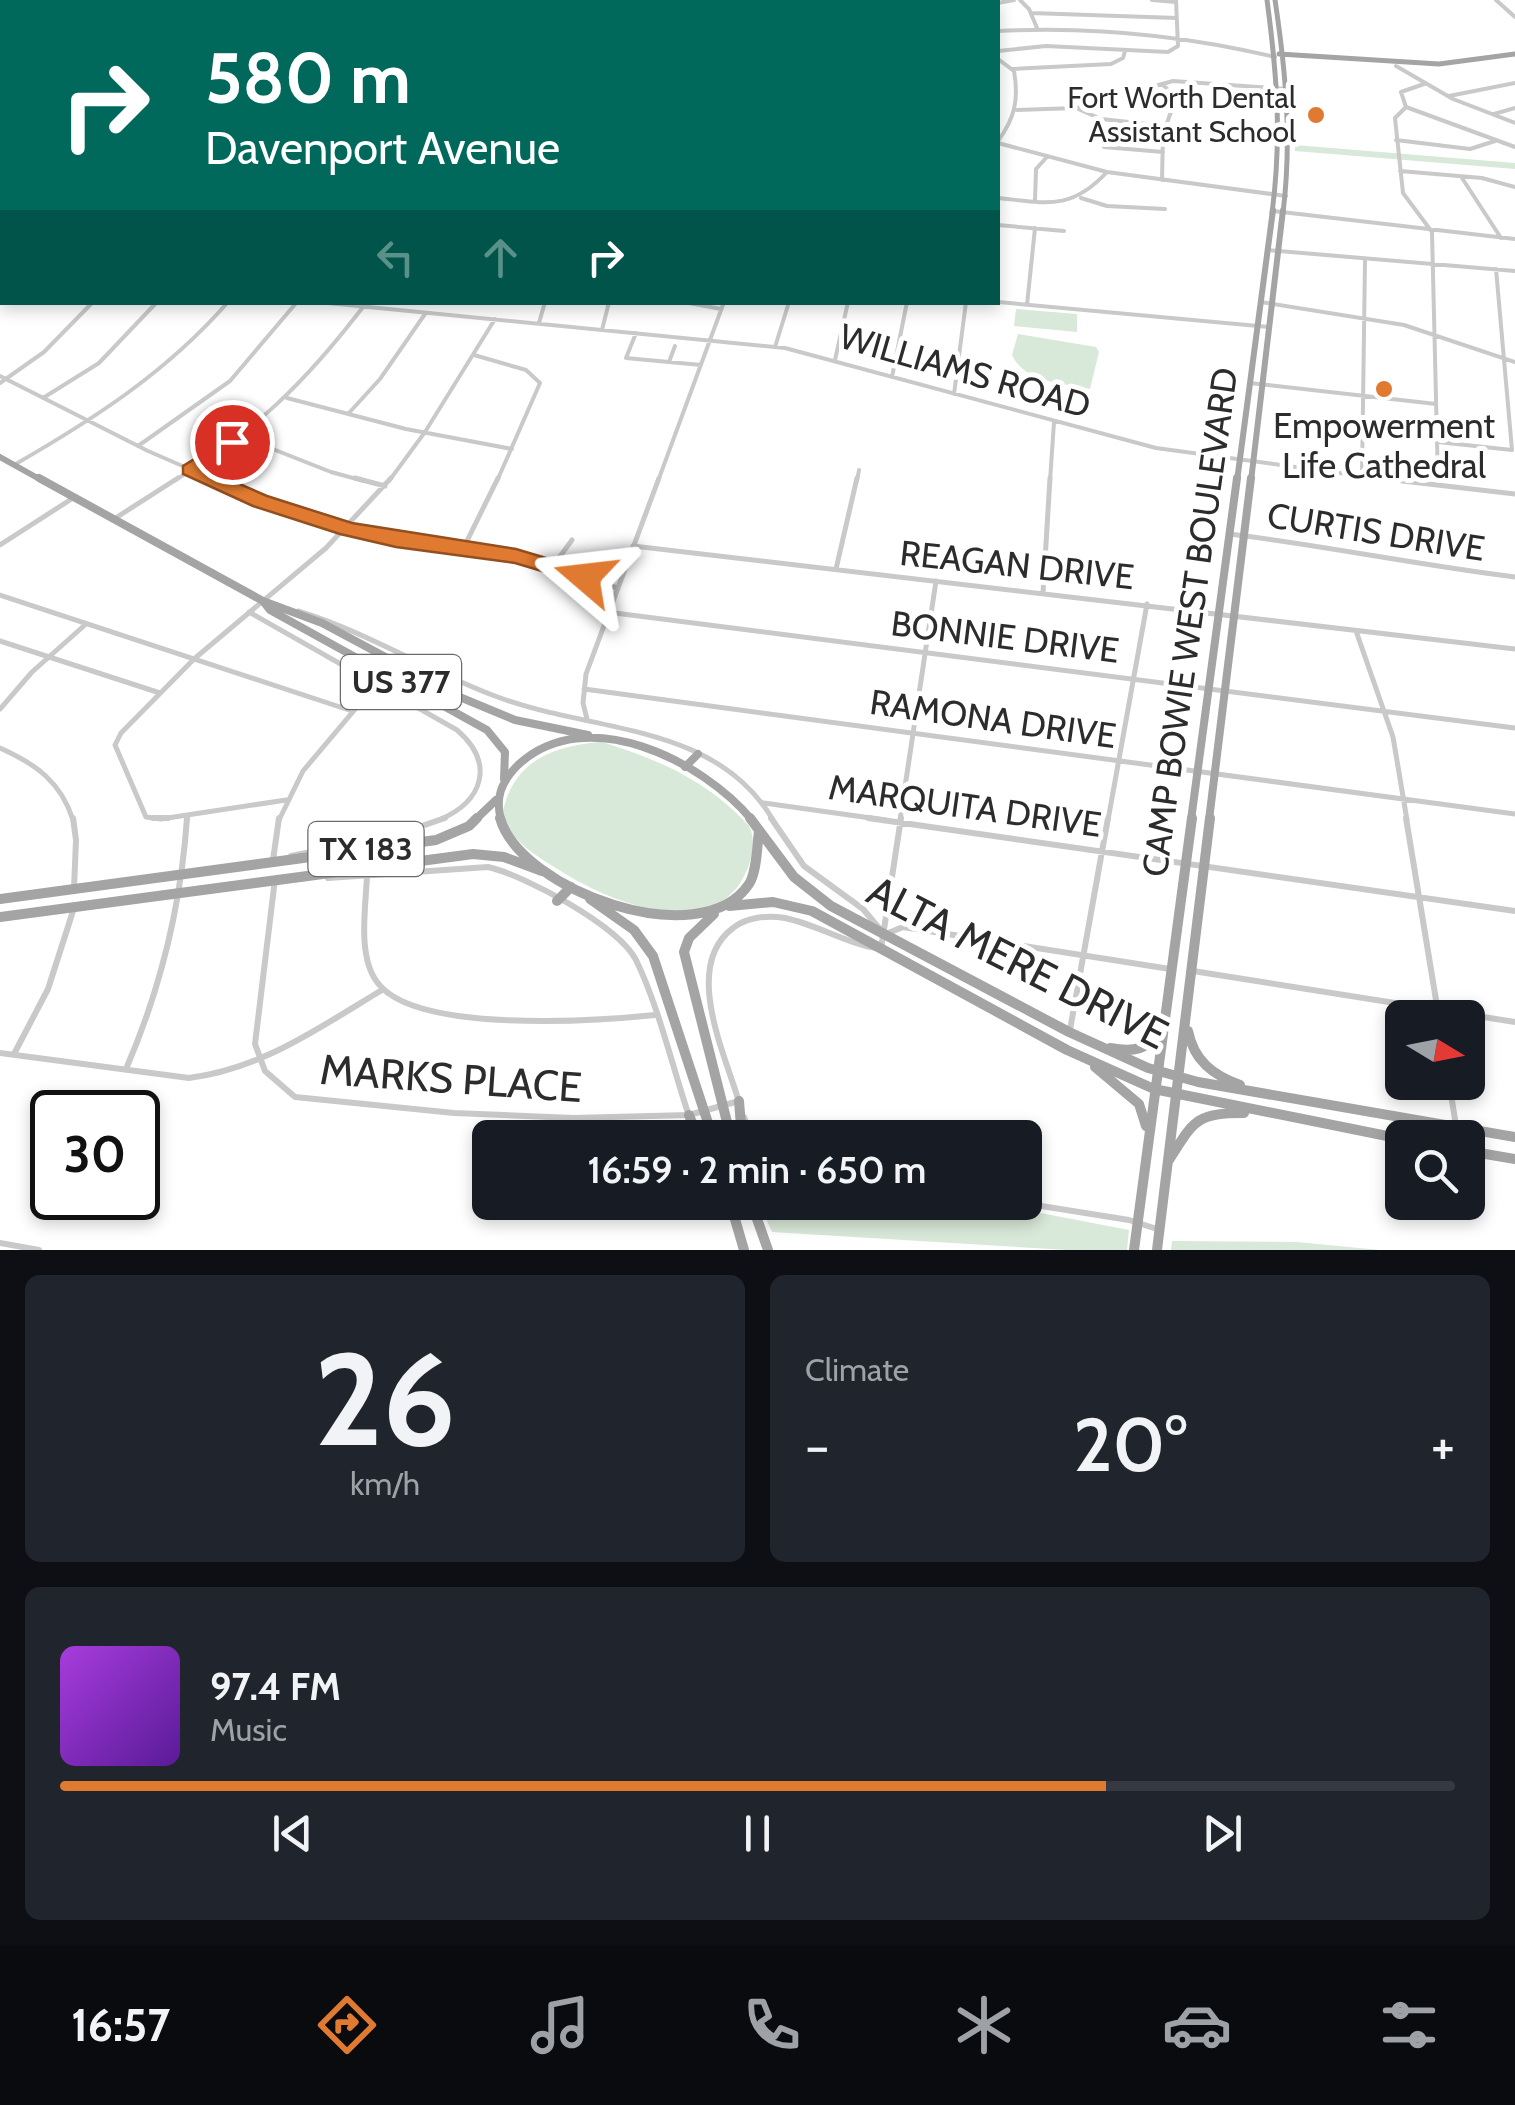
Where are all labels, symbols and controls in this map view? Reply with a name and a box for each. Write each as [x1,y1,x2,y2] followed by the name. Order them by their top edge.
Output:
[205,35,411,121] text: 580 m
[40,40,170,170] icon: right
[1067,79,1296,150] place label: Fort Worth Dental Assistant School
[1305,104,1327,126] marker: Fort Worth Dental Assistant School
[205,121,560,175] text: Davenport Avenue
[368,230,423,285] icon: left
[473,230,528,285] icon: ahead
[578,230,633,285] icon: right
[835,314,1096,427] street label: WILLIAMS ROAD
[1132,365,1247,879] street label: CAMP BOWIE WEST BOULEVARD
[1373,378,1395,400] marker: Empowerment Life Cathedral
[190,400,275,485] pin
[1273,404,1495,487] place label: Empowerment Life Cathedral
[205,415,260,470] icon: arrive
[1264,493,1488,570] street label: CURTIS DRIVE
[533,525,637,629] position arrow
[898,531,1136,598] street label: REAGAN DRIVE
[889,601,1122,672] street label: BONNIE DRIVE
[341,655,461,709] road number: US 377
[867,680,1119,757] street label: RAMONA DRIVE
[826,765,1104,846] street label: MARQUITA DRIVE
[308,822,424,876] road number: TX 183
[859,864,1177,1060] street label: ALTA MERE DRIVE
[1385,1000,1485,1100] north arrow
[1385,1000,1485,1220] map controls
[318,1043,584,1113] street label: MARKS PLACE
[30,1090,160,1220] speed limit sign: 30
[1385,1120,1485,1220] button: search
[588,1146,926,1193] text: 16:59 · 2 min · 650 m
[314,1320,456,1478] text: 26
[805,1350,909,1389] text: Climate
[1073,1399,1187,1490] text: 20°
[805,1412,829,1479] text: −
[1431,1412,1455,1479] text: +
[350,1464,420,1503] text: km/h
[210,1663,341,1710] text: 97.4 FM
[210,1710,287,1749] text: Music
[265,1806,320,1861] icon: previous
[730,1806,785,1861] icon: pause
[1195,1806,1250,1861] icon: next
[312,1990,382,2060] icon: directions
[525,1990,595,2060] icon: music
[737,1990,807,2060] icon: phone
[949,1990,1019,2060] icon: climate
[1162,1990,1232,2060] icon: car
[1374,1990,1444,2060] icon: filters
[71,1998,170,2052] text: 16:57

